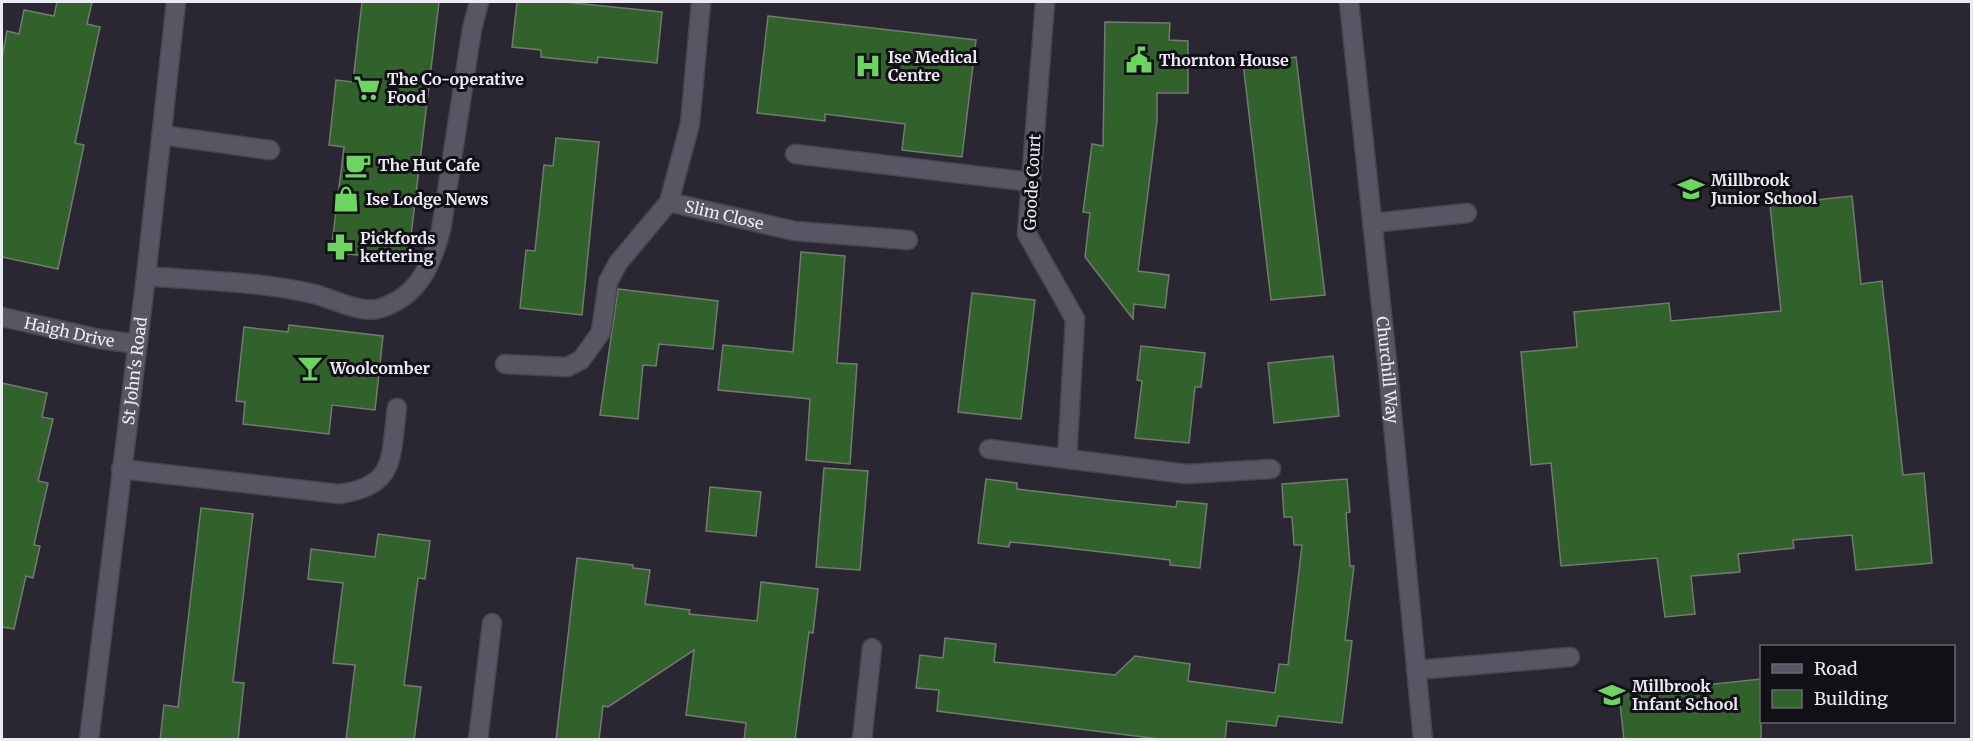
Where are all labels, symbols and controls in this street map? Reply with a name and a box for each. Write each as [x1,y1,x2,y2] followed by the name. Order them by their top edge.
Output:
[1124,45,1154,75] public building icon: Thornton House
[888,47,977,85] place label: Ise Medical Centre
[1159,50,1289,70] place label: Thornton House
[853,51,883,81] hospital icon: Ise Medical Centre
[387,69,524,107] place label: The Co-operative Food
[352,73,382,103] supermarket icon: The Co-operative Food
[1019,133,1045,231] street label: Goode Court
[343,150,373,180] cafe icon: The Hut Cafe
[378,155,480,175] place label: The Hut Cafe
[1710,170,1817,208] place label: Millbrook Junior School
[1676,174,1706,204] school or university icon: Millbrook Junior School
[331,184,361,214] shop icon: Ise Lodge News
[366,189,488,209] place label: Ise Lodge News
[683,196,766,233] street label: Slim Close
[360,228,435,266] place label: Pickfords kettering
[325,232,355,262] pharmacy icon: Pickfords kettering
[22,312,116,351] street label: Haigh Drive
[118,315,151,426] street label: St John's Road
[1372,315,1403,425] street label: Churchill Way
[295,353,325,383] bar icon: Woolcomber
[329,358,430,378] place label: Woolcomber
[1760,645,1955,723] legend
[1814,657,1858,680] text: Road
[1632,676,1738,714] place label: Millbrook Infant School
[1597,680,1627,710] school or university icon: Millbrook Infant School
[1814,687,1888,710] text: Building

